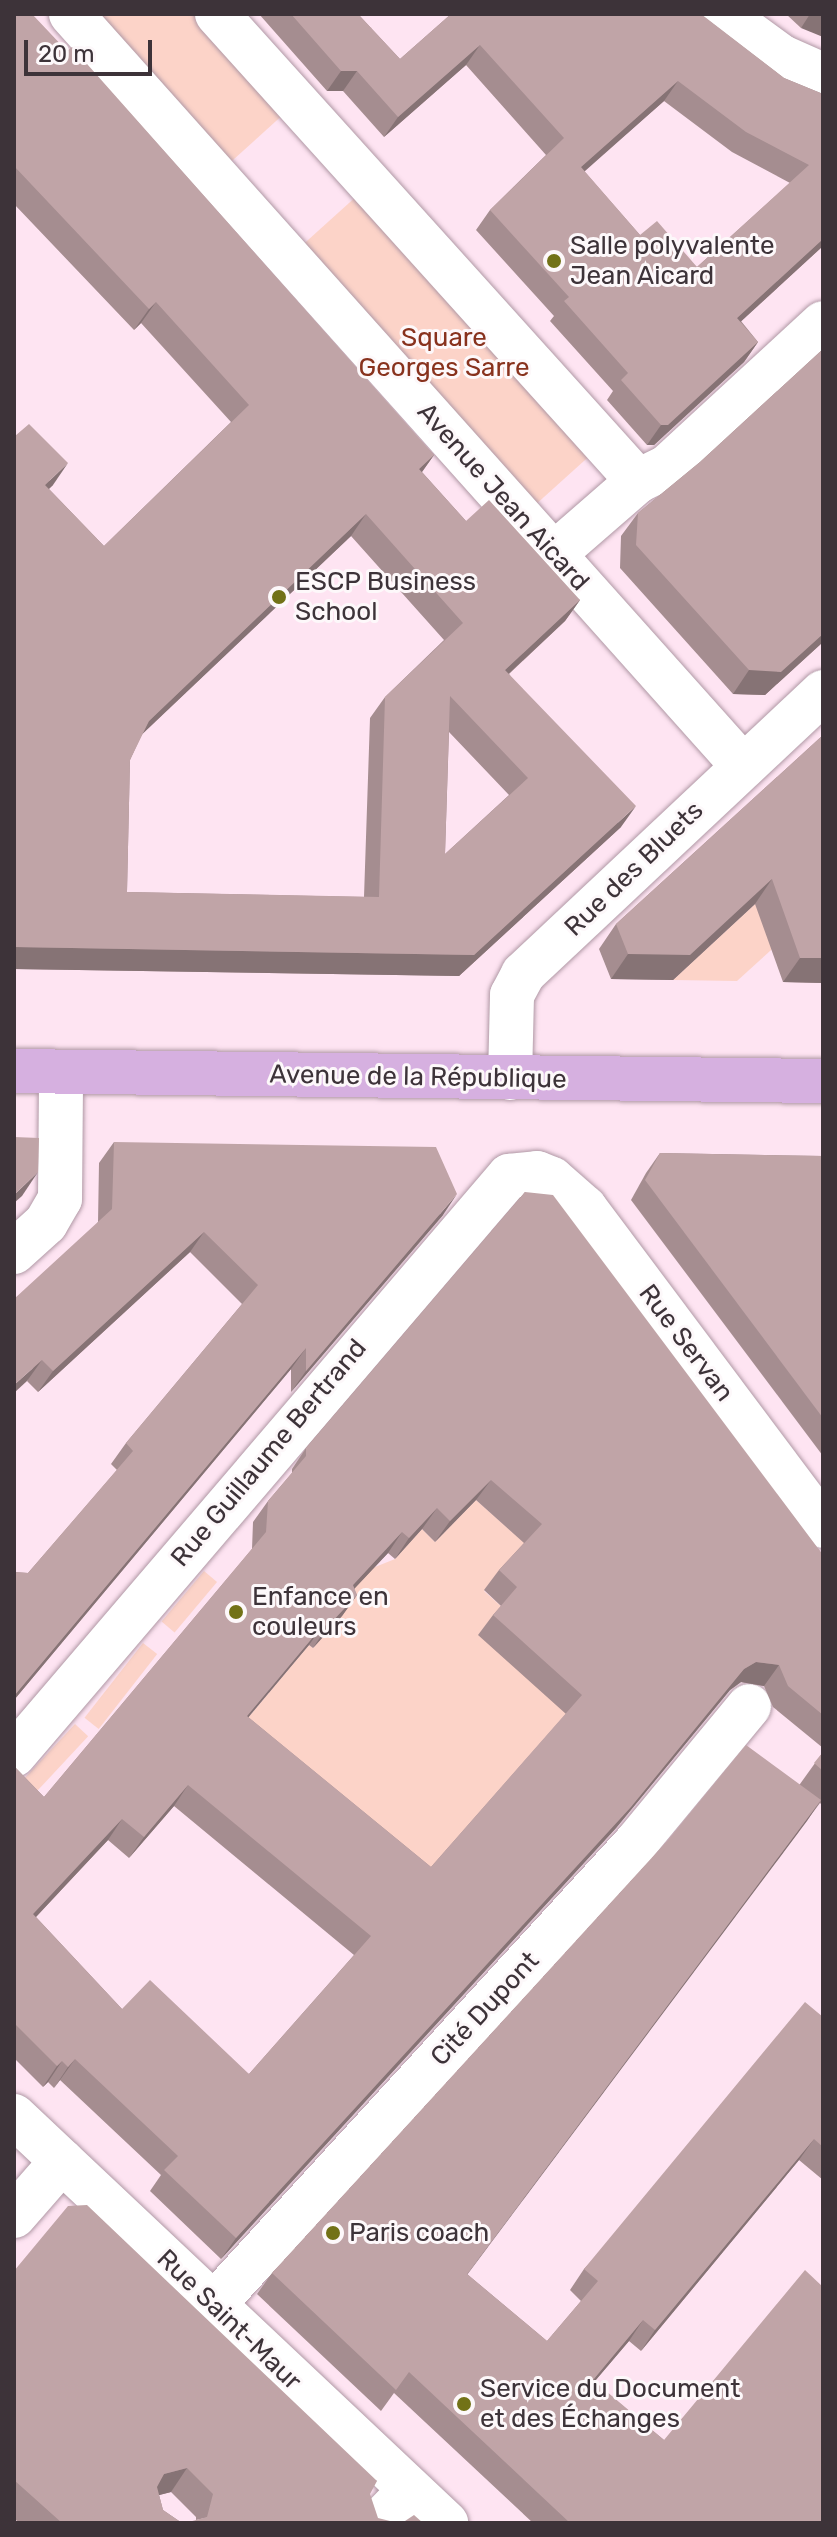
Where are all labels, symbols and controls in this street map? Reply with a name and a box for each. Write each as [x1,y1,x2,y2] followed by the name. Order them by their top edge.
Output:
[28,24,156,74] scale bar
[38,40,95,68] text: 20 m
[570,230,775,292] place label: Salle polyvalente Jean Aicard
[545,252,563,270] marker: Salle polyvalente Jean Aicard
[358,322,530,384] park label: Square Georges Sarre
[410,396,596,598] street label: Avenue Jean Aicard
[295,566,477,628] place label: ESCP Business School
[270,588,288,606] marker: ESCP Business School
[558,795,710,943] street label: Rue des Bluets
[269,1059,567,1095] street label: Avenue de la République
[632,1278,740,1408] street label: Rue Servan
[165,1333,373,1573] street label: Rue Guillaume Bertrand
[252,1581,389,1642] place label: Enfance en couleurs
[227,1603,245,1621] marker: Enfance en couleurs
[424,1946,546,2072] street label: Cité Dupont
[349,2217,489,2249] place label: Paris coach
[324,2224,342,2242] marker: Paris coach
[150,2243,308,2397] street label: Rue Saint-Maur
[480,2373,740,2434] place label: Service du Document et des Échanges
[455,2395,473,2413] marker: Service du Document et des Échanges

